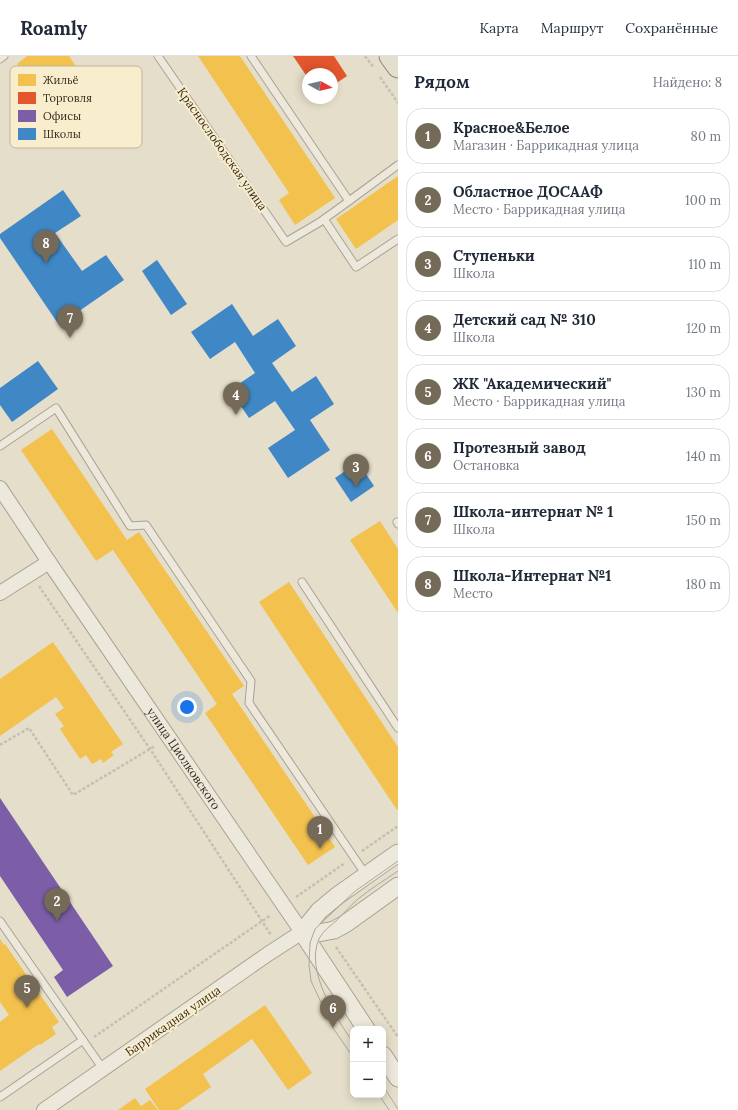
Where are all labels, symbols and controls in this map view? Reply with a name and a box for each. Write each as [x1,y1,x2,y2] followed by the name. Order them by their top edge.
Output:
[20,16,87,40] text: Roamly
[479,19,519,37] text: Карта
[541,19,603,37] text: Маршрут
[625,19,718,37] text: Сохранённые
[10,66,142,148] legend
[302,68,338,104] north arrow
[414,71,470,93] text: Рядом
[43,73,79,87] text: Жильё
[653,74,722,91] text: Найдено: 8
[174,84,271,213] street label: Краснослободская улица
[43,91,92,105] text: Торговля
[43,109,81,123] text: Офисы
[453,118,570,137] text: Красное&Белое
[43,127,81,141] text: Школы
[425,128,431,145] text: 1
[691,128,721,145] text: 80 m
[453,137,639,154] text: Магазин · Баррикадная улица
[453,182,603,201] text: Областное ДОСААФ
[425,192,431,209] text: 2
[685,192,721,209] text: 100 m
[453,201,625,218] text: Место · Баррикадная улица
[33,230,59,263] pin: 8
[453,246,535,265] text: Ступеньки
[424,256,432,273] text: 3
[688,256,721,273] text: 110 m
[453,265,495,282] text: Школа
[57,305,83,338] pin: 7
[453,310,596,329] text: Детский сад № 310
[424,320,432,337] text: 4
[686,320,721,337] text: 120 m
[453,329,495,346] text: Школа
[453,374,611,393] text: ЖК "Академический"
[223,382,249,415] pin: 4
[424,384,432,401] text: 5
[686,384,721,401] text: 130 m
[453,393,625,410] text: Место · Баррикадная улица
[453,438,586,457] text: Протезный завод
[424,448,432,465] text: 6
[686,448,721,465] text: 140 m
[343,454,369,487] pin: 3
[453,457,519,474] text: Остановка
[453,502,613,521] text: Школа-интернат № 1
[425,512,431,529] text: 7
[686,512,721,529] text: 150 m
[453,521,495,538] text: Школа
[453,566,611,585] text: Школа-Интернат №1
[424,576,432,593] text: 8
[686,576,721,593] text: 180 m
[453,585,493,602] text: Место
[177,697,197,717] your location
[144,705,224,812] street label: улица Циолковского
[307,816,333,849] pin: 1
[44,888,70,921] pin: 2
[14,975,40,1008] pin: 5
[122,982,223,1059] street label: Баррикадная улица
[320,995,346,1028] pin: 6
[350,1026,386,1098] map controls
[350,1026,386,1062] button: +
[350,1062,386,1098] button: −

